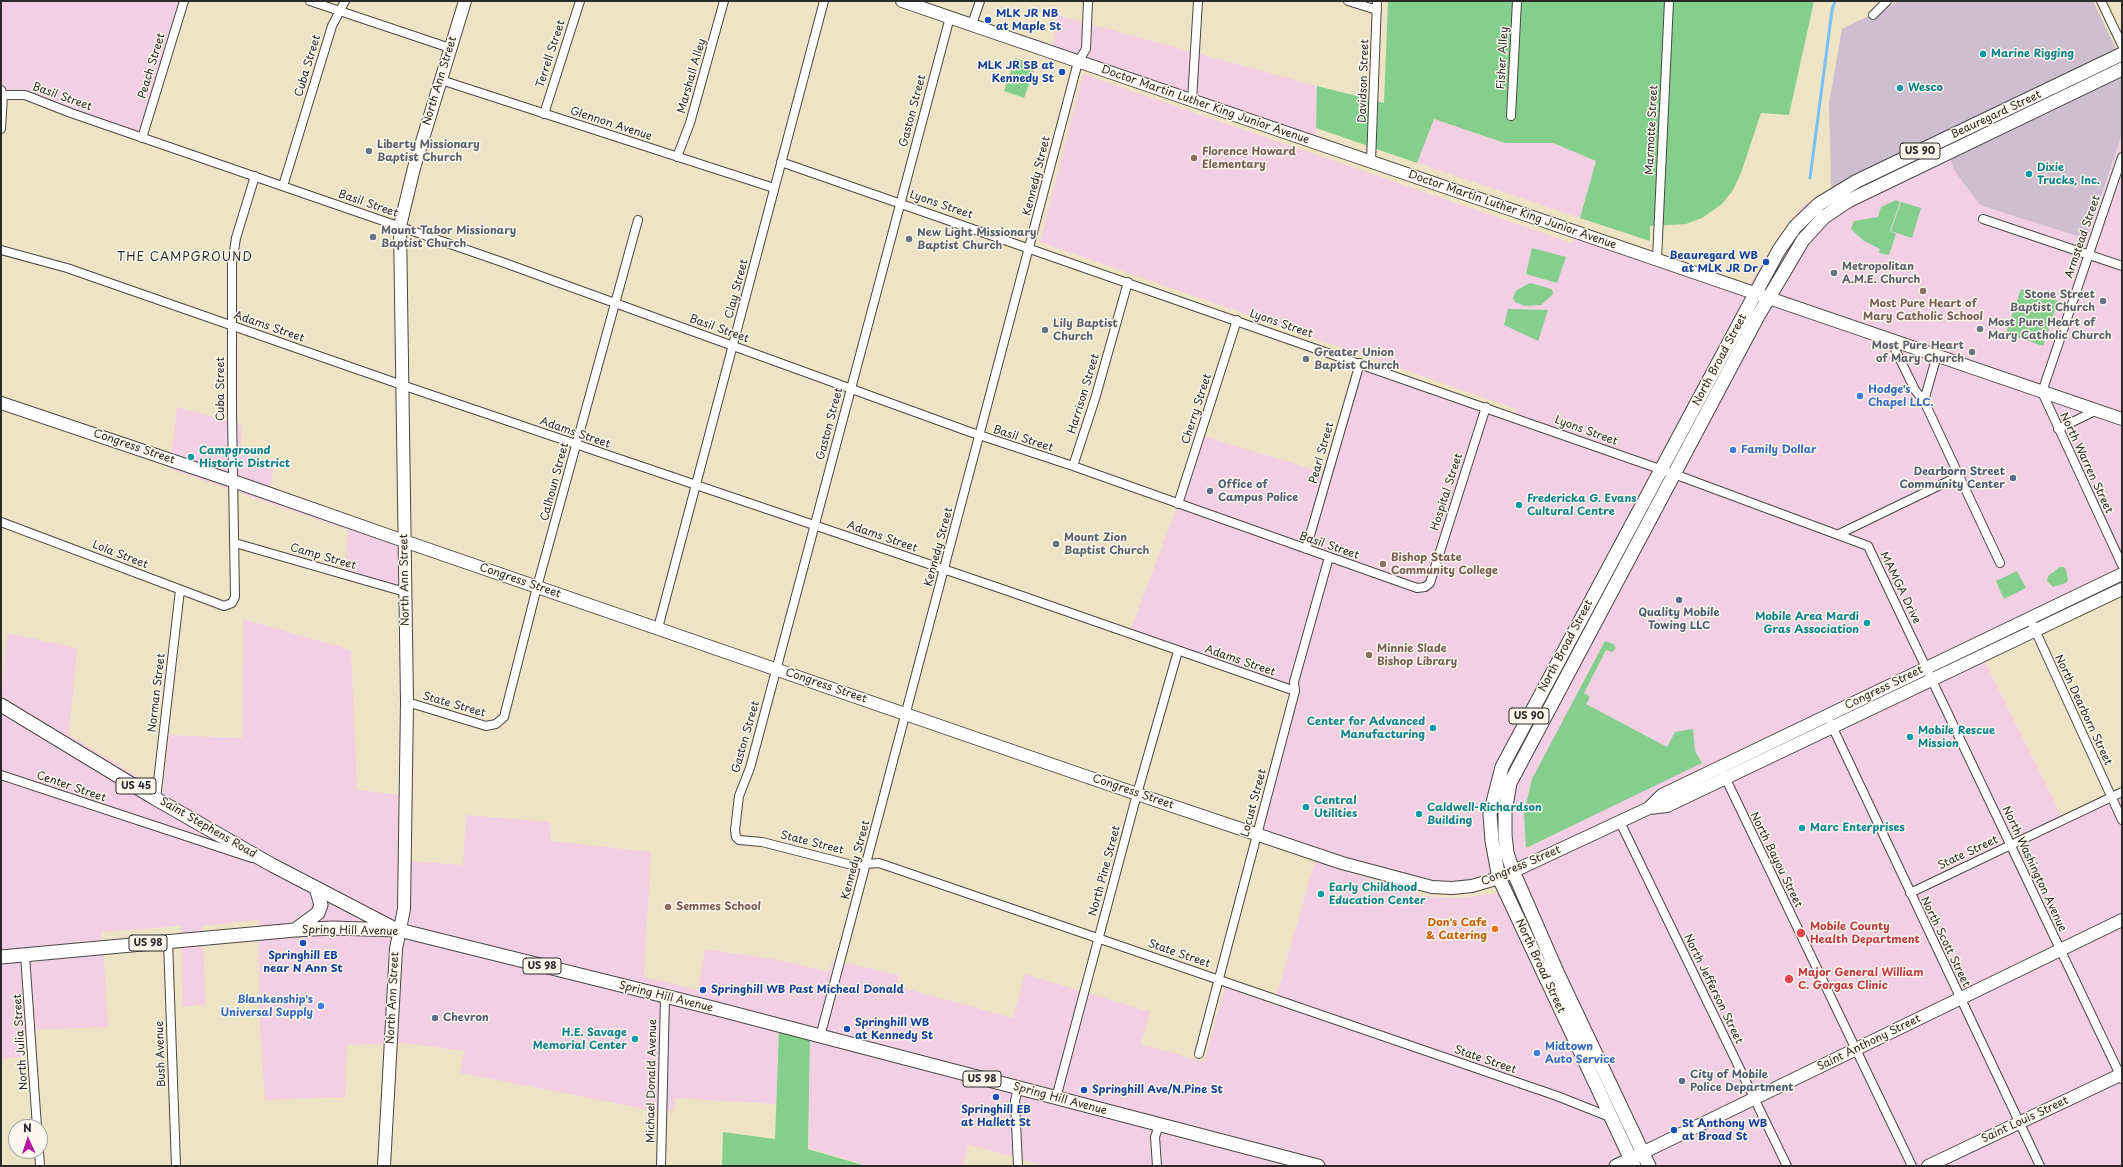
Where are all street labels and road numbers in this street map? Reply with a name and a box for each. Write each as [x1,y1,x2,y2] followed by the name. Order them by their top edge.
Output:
[534,19,568,89] street label: Terrell Street
[1495,26,1511,90] street label: Fisher Alley
[136,32,168,100] street label: Peach Street
[292,33,324,99] street label: Cuba Street
[420,35,460,127] street label: North Ann Street
[675,37,709,115] street label: Marshall Alley
[1356,39,1372,123] street label: Davidson Street
[1099,63,1311,147] street label: Doctor Martin Luther King Junior Avenue
[897,73,929,149] street label: Gaston Street
[30,80,94,114] street label: Basil Street
[1643,85,1661,175] street label: Marmotte Street
[1949,88,2043,142] street label: Beauregard Street
[568,105,654,143] street label: Glennon Avenue
[1021,135,1053,217] street label: Kennedy Street
[1900,143,1940,159] road number: US 90
[1406,168,1618,252] street label: Doctor Martin Luther King Junior Avenue
[336,188,400,220] street label: Basil Street
[908,188,974,222] street label: Lyons Street
[2063,194,2103,280] street label: Armstead Street
[723,258,751,320] street label: Clay Street
[1248,307,1314,341] street label: Lyons Street
[232,309,306,345] street label: Adams Street
[687,312,751,346] street label: Basil Street
[1690,312,1750,408] street label: North Broad Street
[1066,352,1102,436] street label: Harrison Street
[214,357,228,421] street label: Cuba Street
[1179,372,1215,446] street label: Cherry Street
[814,386,846,462] street label: Gaston Street
[2057,410,2115,516] street label: North Warren Street
[1553,414,1619,448] street label: Lyons Street
[538,415,612,451] street label: Adams Street
[1307,421,1337,485] street label: Pearl Street
[991,423,1055,455] street label: Basil Street
[92,427,176,467] street label: Congress Street
[538,441,572,523] street label: Calhoun Street
[1428,452,1466,532] street label: Hospital Street
[922,506,956,588] street label: Kennedy Street
[845,519,919,555] street label: Adams Street
[1297,530,1361,562] street label: Basil Street
[398,534,412,626] street label: North Ann Street
[90,538,150,572] street label: Lola Street
[289,541,357,573] street label: Camp Street
[1877,550,1923,626] street label: MAMGA Drive
[478,561,562,601] street label: Congress Street
[1536,598,1596,694] street label: North Broad Street
[1203,643,1277,679] street label: Adams Street
[146,653,168,733] street label: Norman Street
[2052,653,2114,767] street label: North Dearborn Street
[1843,663,1925,713] street label: Congress Street
[784,666,868,706] street label: Congress Street
[421,690,487,720] street label: State Street
[729,700,763,774] street label: Gaston Street
[1509,708,1549,724] road number: US 90
[1239,768,1269,838] street label: Locust Street
[34,769,108,805] street label: Center Street
[1091,772,1175,812] street label: Congress Street
[116,778,156,794] road number: US 45
[157,795,259,861] street label: Saint Stephens Road
[1999,804,2069,934] street label: North Washington Avenue
[1747,810,1805,910] street label: North Bayou Street
[839,819,873,901] street label: Kennedy Street
[1087,824,1123,918] street label: North Pine Street
[779,829,845,857] street label: State Street
[1936,833,2000,873] street label: State Street
[1479,843,1563,889] street label: Congress Street
[1917,895,1973,989] street label: North Scott Street
[1512,917,1568,1015] street label: North Broad Street
[302,924,398,938] street label: Spring Hill Avenue
[1681,932,1745,1046] street label: North Jefferson Street
[129,935,167,951] road number: US 98
[1146,937,1212,971] street label: State Street
[384,952,402,1044] street label: North Ann Street
[523,958,561,974] road number: US 98
[618,979,714,1015] street label: Spring Hill Avenue
[11,993,31,1091] street label: North Julia Street
[1815,1012,1923,1074] street label: Saint Anthony Street
[644,1019,660,1143] street label: Michael Donald Avenue
[153,1020,169,1088] street label: Bush Avenue
[1452,1043,1518,1077] street label: State Street
[963,1071,1001,1087] road number: US 98
[1012,1080,1108,1118] street label: Spring Hill Avenue
[1980,1094,2070,1146] street label: Saint Louis Street

